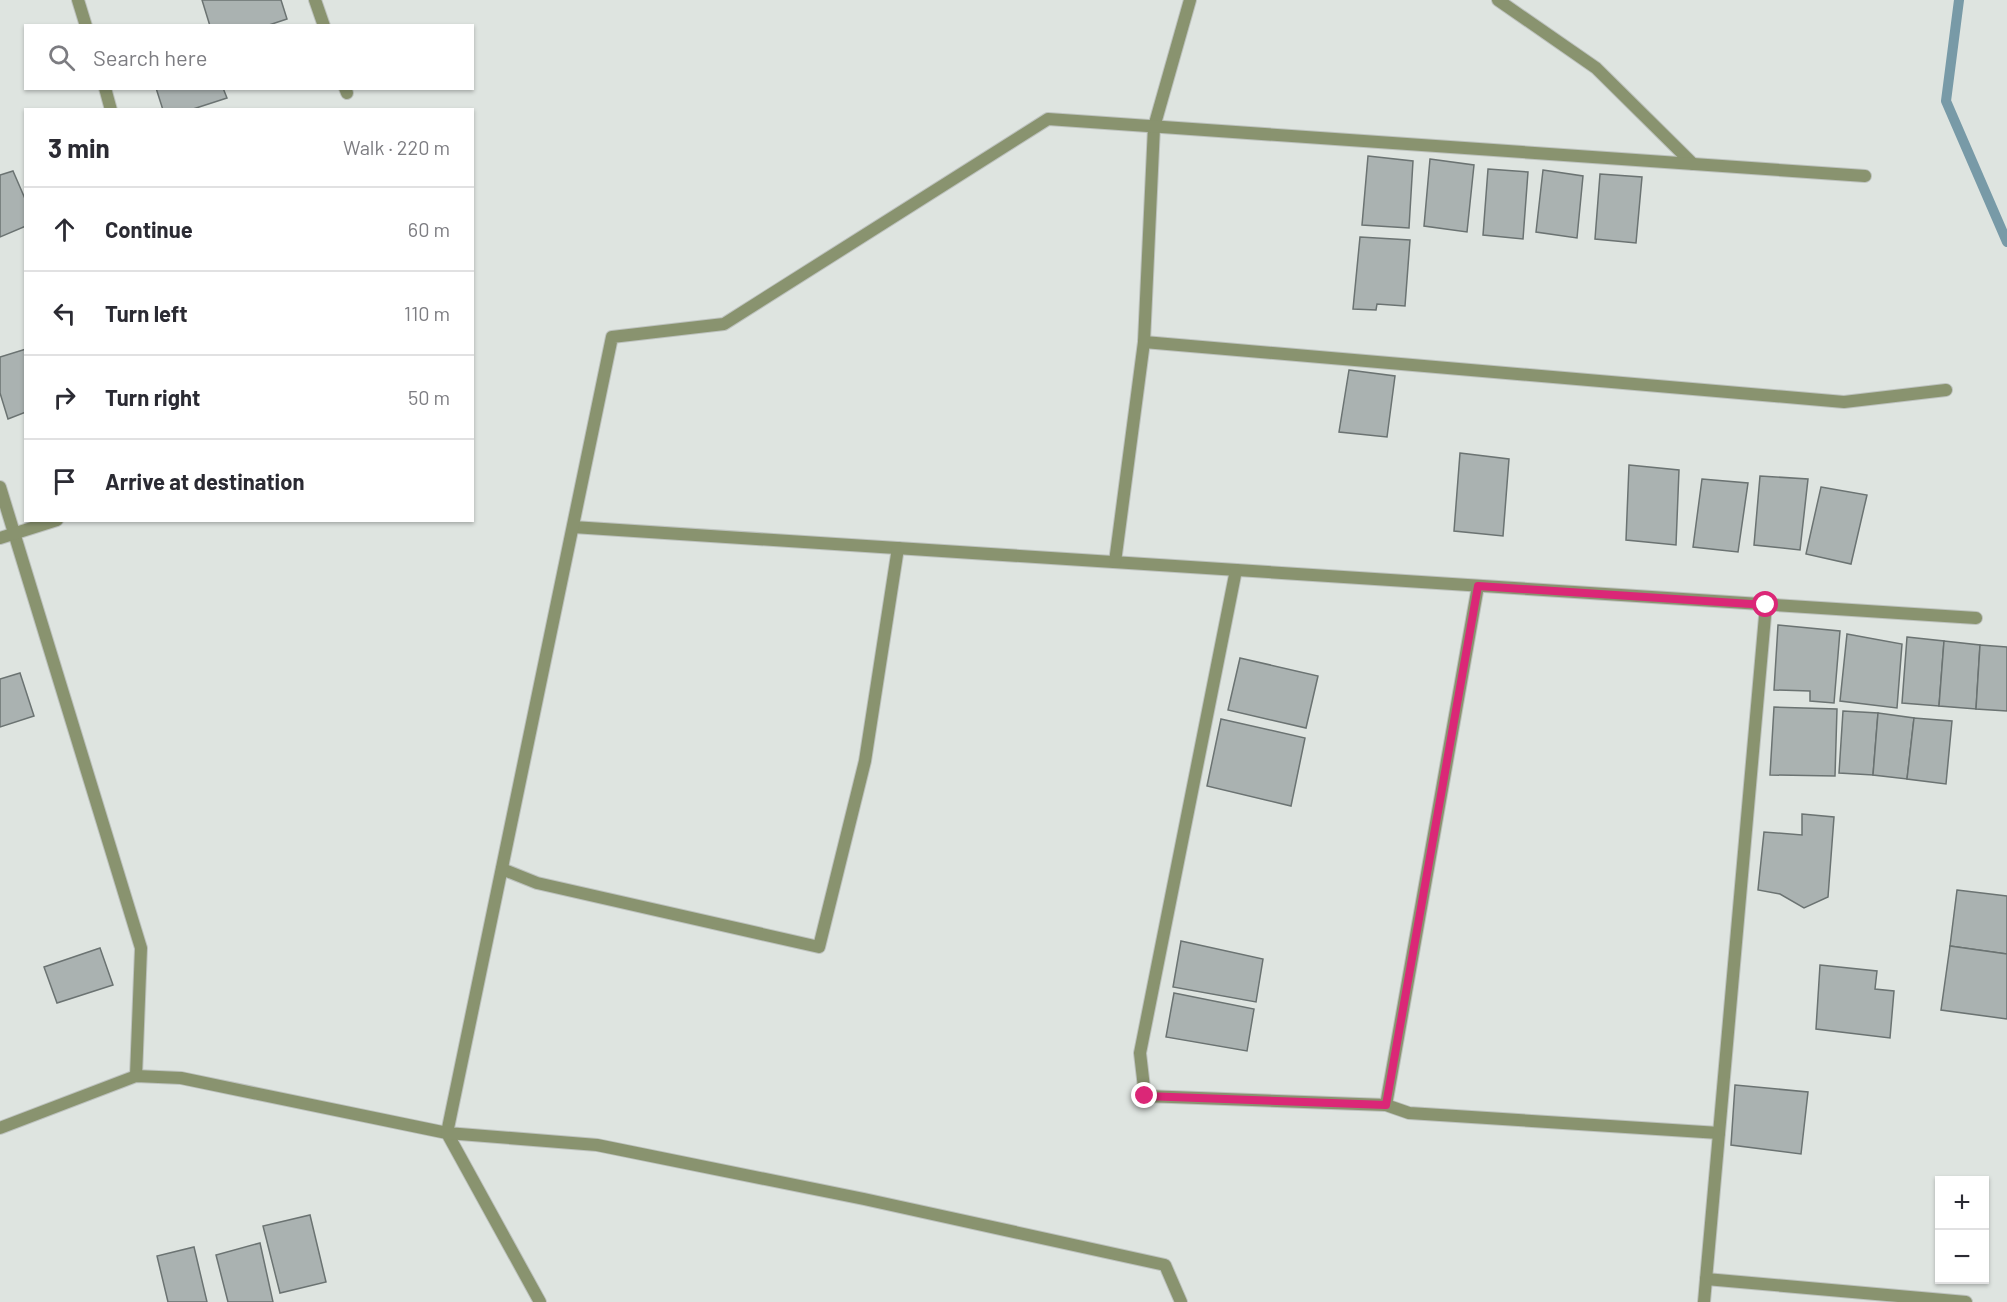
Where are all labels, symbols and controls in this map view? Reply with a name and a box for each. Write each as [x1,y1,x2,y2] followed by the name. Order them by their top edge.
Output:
[24,24,474,90] search box
[45,41,78,74] icon: search
[93,44,207,70] text: Search here
[48,132,110,163] text: 3 min
[343,135,450,159] text: Walk · 220 m
[48,213,81,246] icon: ahead
[105,216,193,242] text: Continue
[408,217,450,241] text: 60 m
[48,297,81,330] icon: left
[105,300,188,326] text: Turn left
[404,301,450,325] text: 110 m
[48,381,81,414] icon: right
[105,384,200,410] text: Turn right
[408,385,450,409] text: 50 m
[48,465,81,498] icon: arrive
[105,468,304,494] text: Arrive at destination
[1752,591,1778,617] route start
[1131,1082,1157,1108] route end
[1935,1176,1989,1284] map controls
[1935,1176,1989,1230] button: +
[1935,1230,1989,1284] button: −

